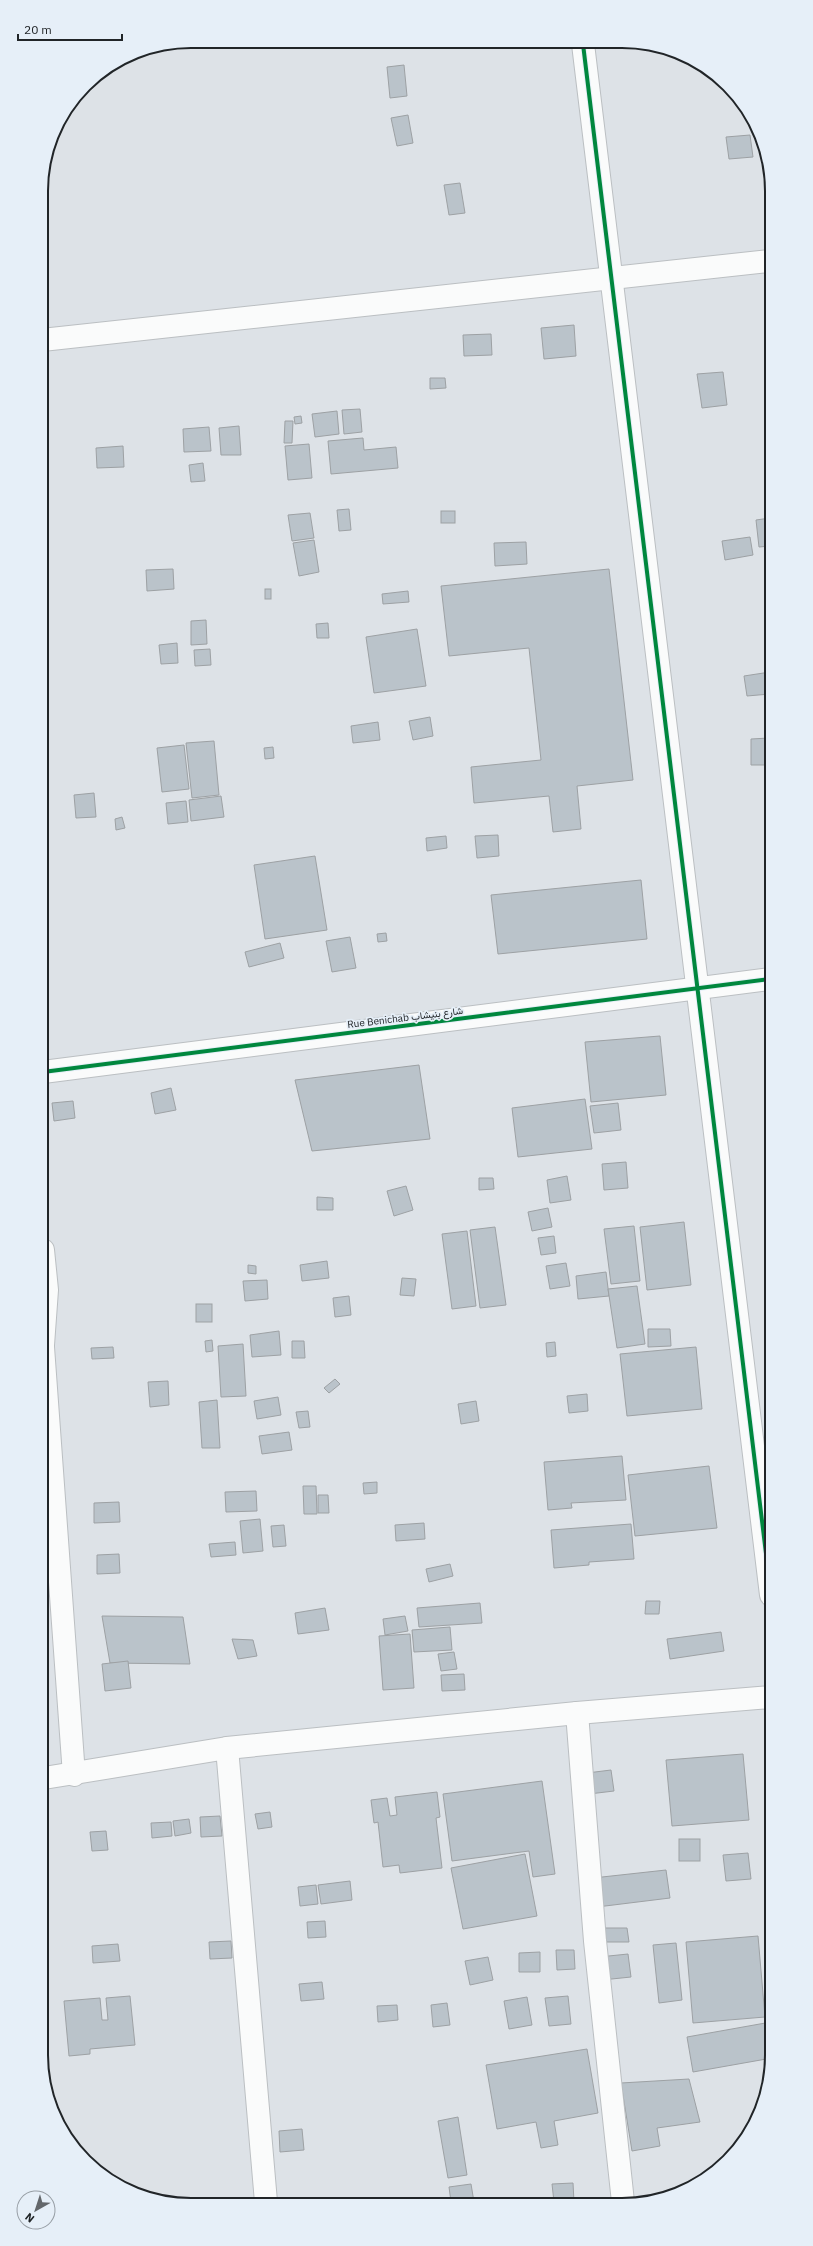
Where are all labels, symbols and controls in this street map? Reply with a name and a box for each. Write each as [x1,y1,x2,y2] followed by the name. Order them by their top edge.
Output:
[18,16,122,42] scale bar
[24,22,52,37] text: 20 m
[346,1004,464,1031] street label: Rue Benichab شارع بنيشاب
[16,2190,56,2230] north arrow
[22,2210,37,2226] text: N

